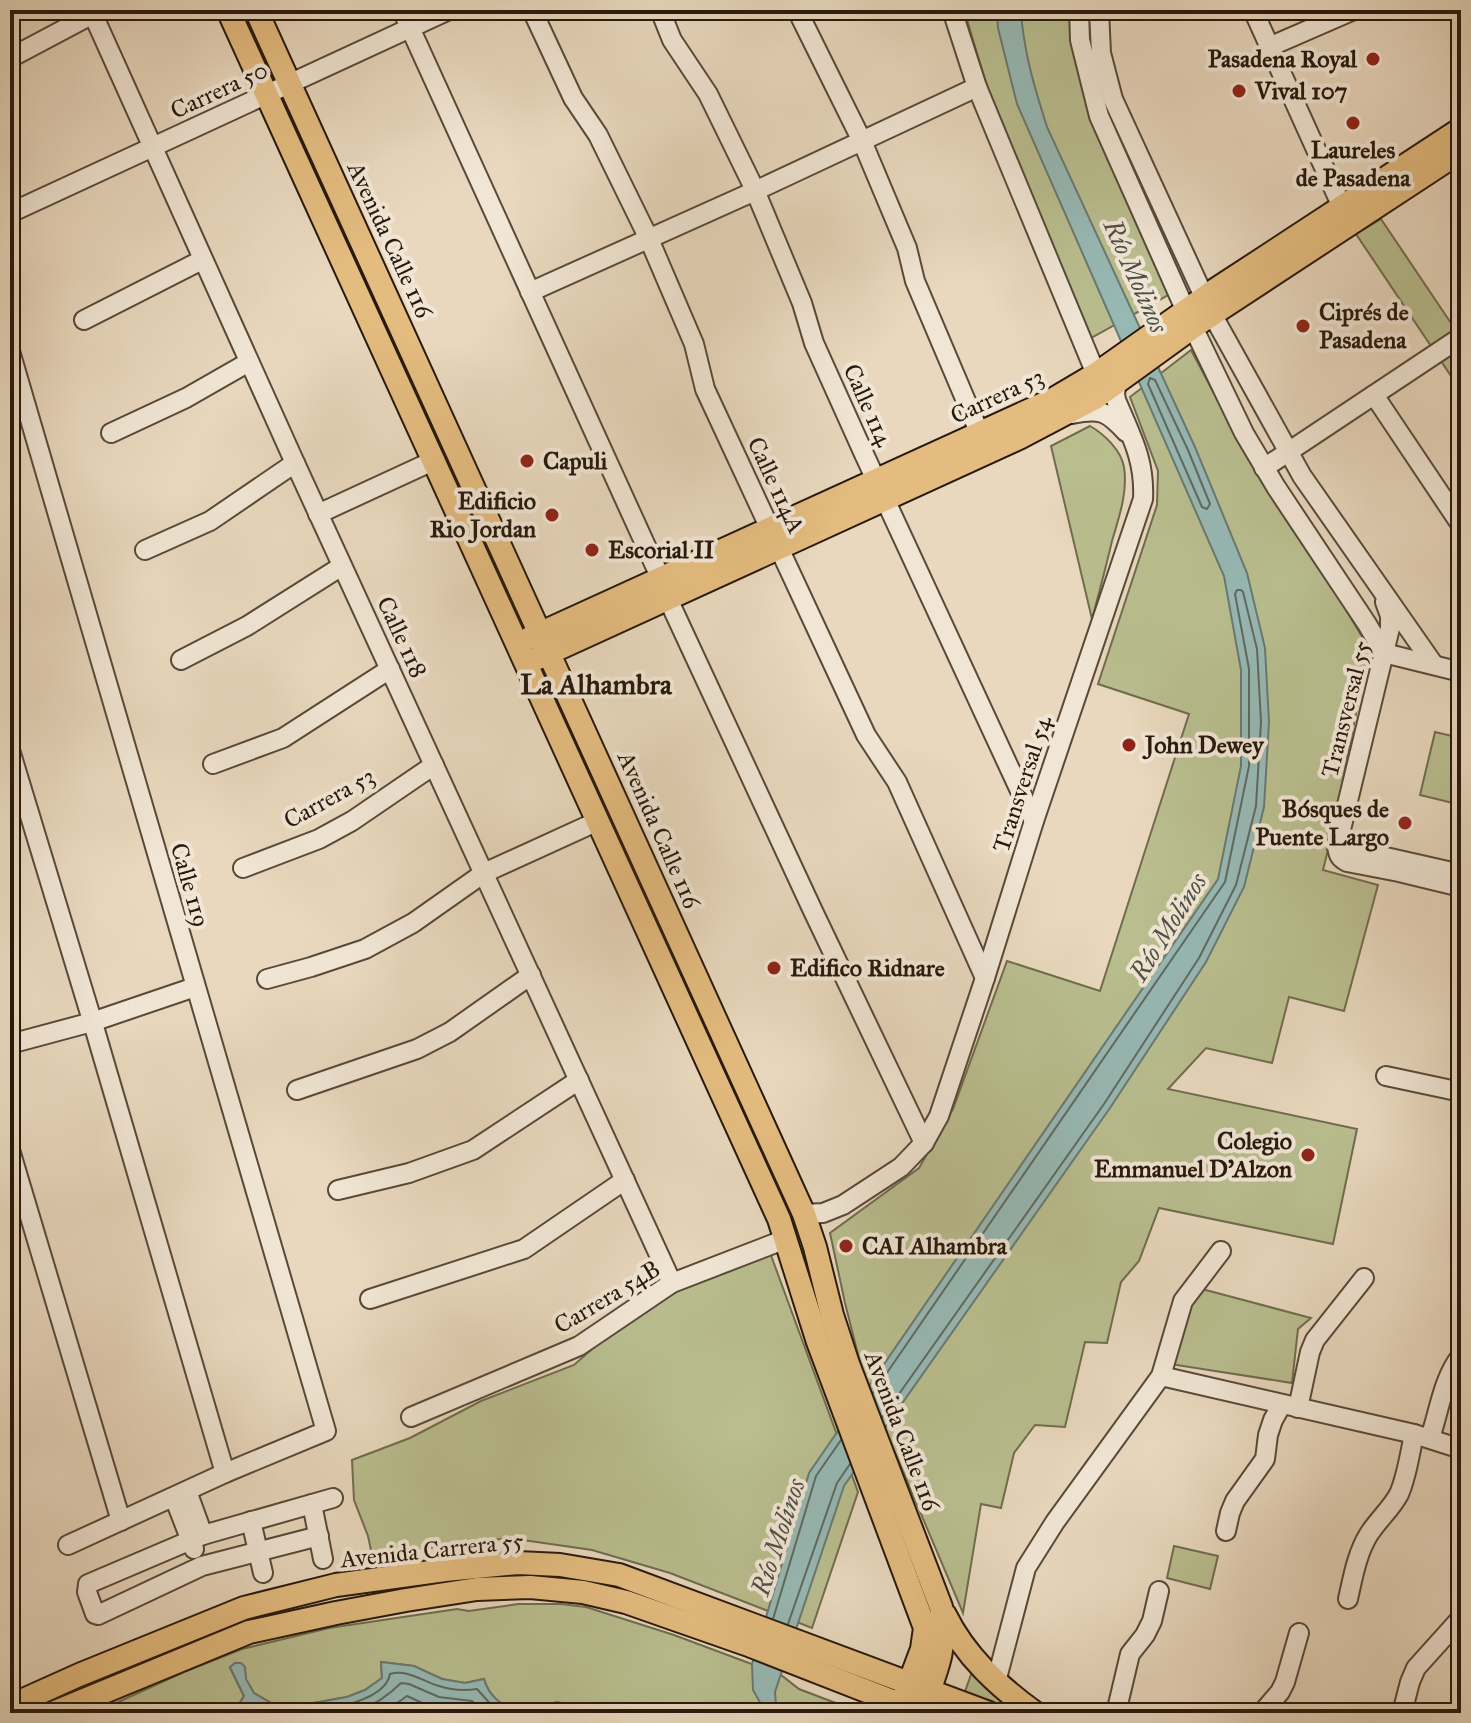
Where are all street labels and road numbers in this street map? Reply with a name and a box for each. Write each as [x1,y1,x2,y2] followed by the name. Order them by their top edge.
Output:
[166,54,272,126] street label: Carrera 50
[340,156,440,324] street label: Avenida Calle 116
[837,359,900,451] street label: Calle 114
[946,361,1048,431] street label: Carrera 53
[741,432,811,538] street label: Calle 114A
[370,592,434,682] street label: Calle 118
[1315,638,1377,780] street label: Transversal 55
[986,712,1058,856] street label: Transversal 54
[611,746,707,914] street label: Avenida Calle 116
[278,761,380,835] street label: Carrera 53
[164,839,216,931] street label: Calle 119
[549,1254,665,1340] street label: Carrera 54B
[857,1346,947,1516] street label: Avenida Calle 116
[338,1525,525,1575] street label: Avenida Carrera 55

